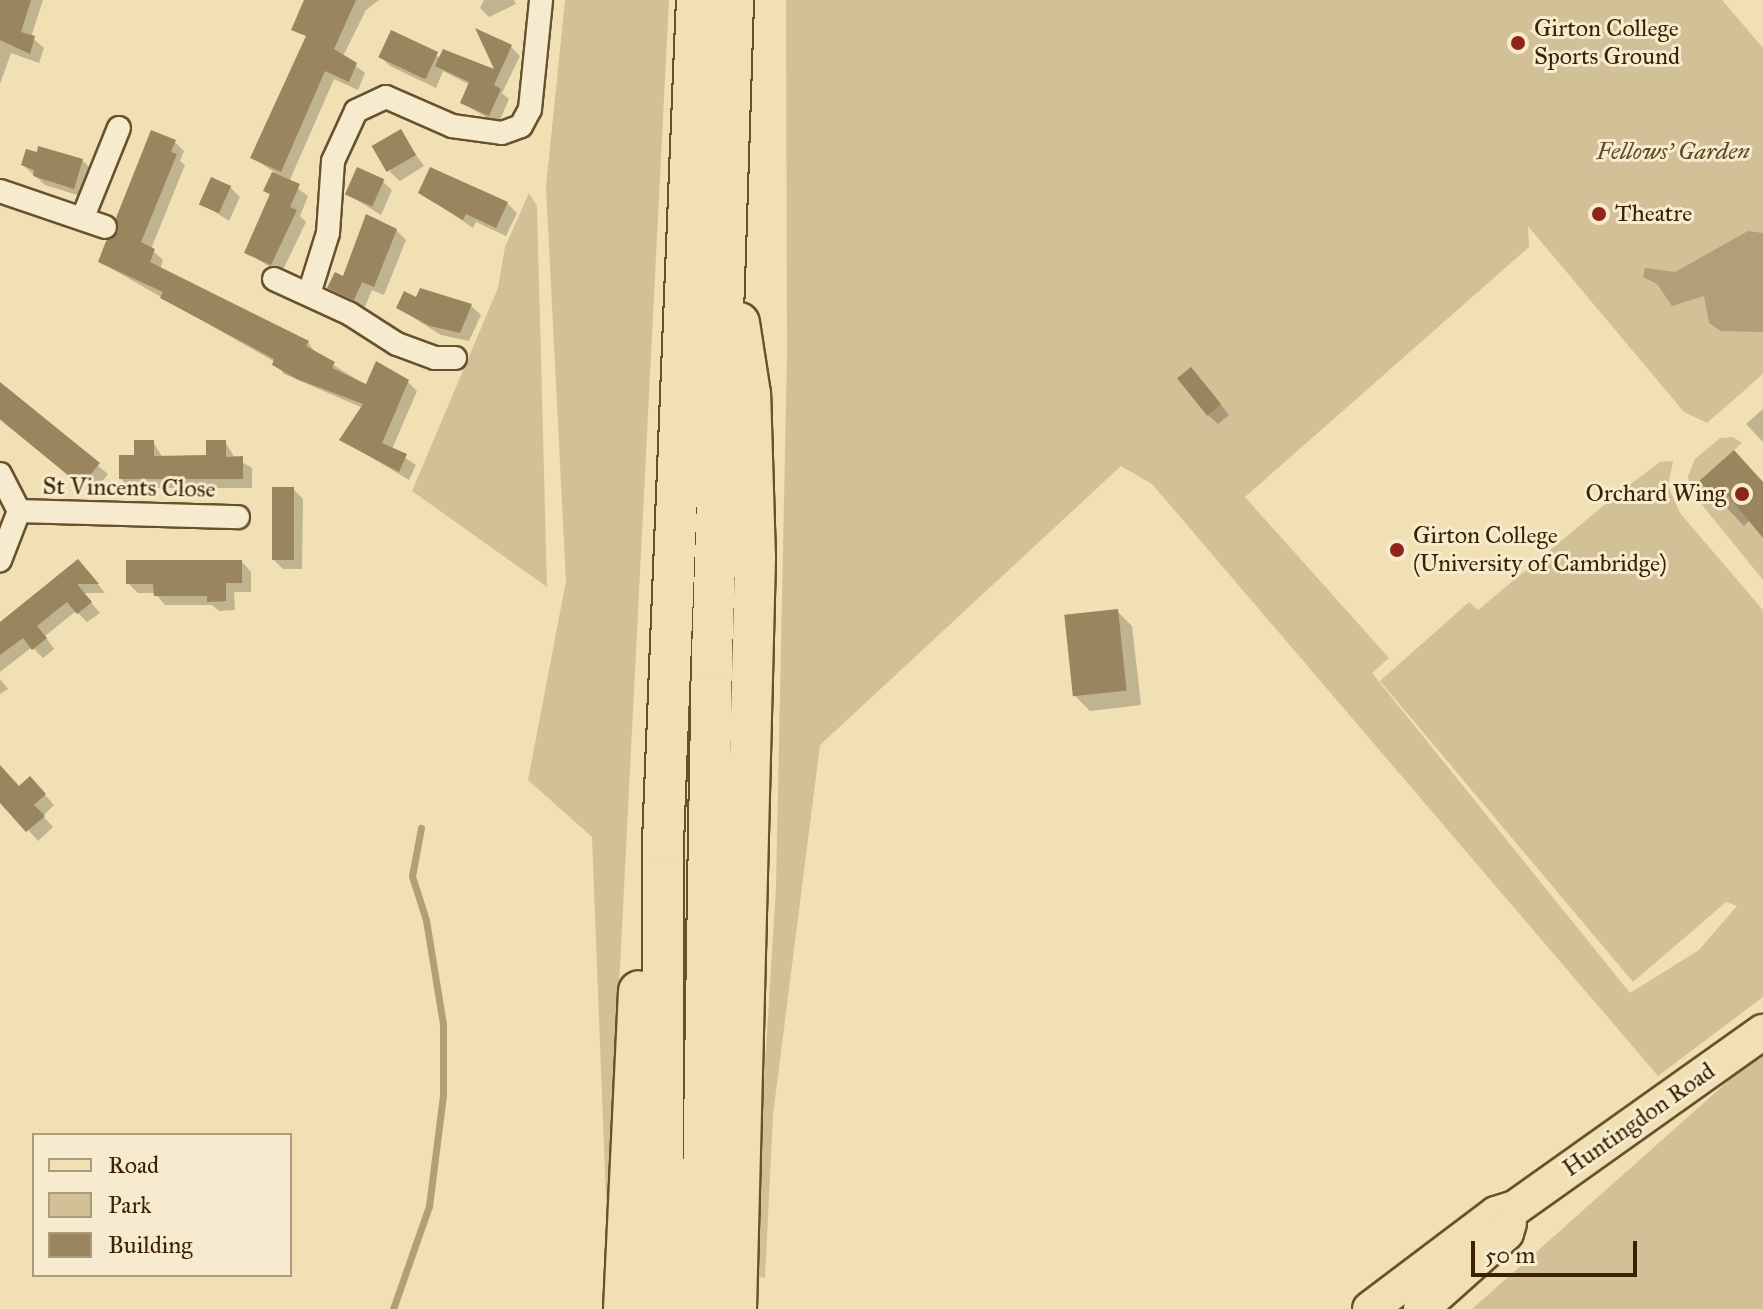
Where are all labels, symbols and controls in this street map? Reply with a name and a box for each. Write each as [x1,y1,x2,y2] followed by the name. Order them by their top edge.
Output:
[1534,15,1680,71] place label: Girton College Sports Ground
[1509,34,1527,52] marker: Girton College Sports Ground
[1596,138,1750,166] park label: Fellows' Garden
[1615,200,1692,228] place label: Theatre
[1590,205,1608,223] marker: Theatre
[42,472,216,504] street label: St Vincents Close
[1586,480,1726,508] place label: Orchard Wing
[1733,485,1751,503] marker: Orchard Wing
[1413,522,1667,578] place label: Girton College (University of Cambridge)
[1388,541,1406,559] marker: Girton College (University of Cambridge)
[1557,1057,1721,1183] street label: Huntingdon Road
[32,1133,292,1277] legend
[108,1150,159,1180] text: Road
[108,1190,151,1220] text: Park
[1475,1225,1641,1275] scale bar
[108,1230,193,1260] text: Building
[1485,1240,1535,1270] text: 50 m

